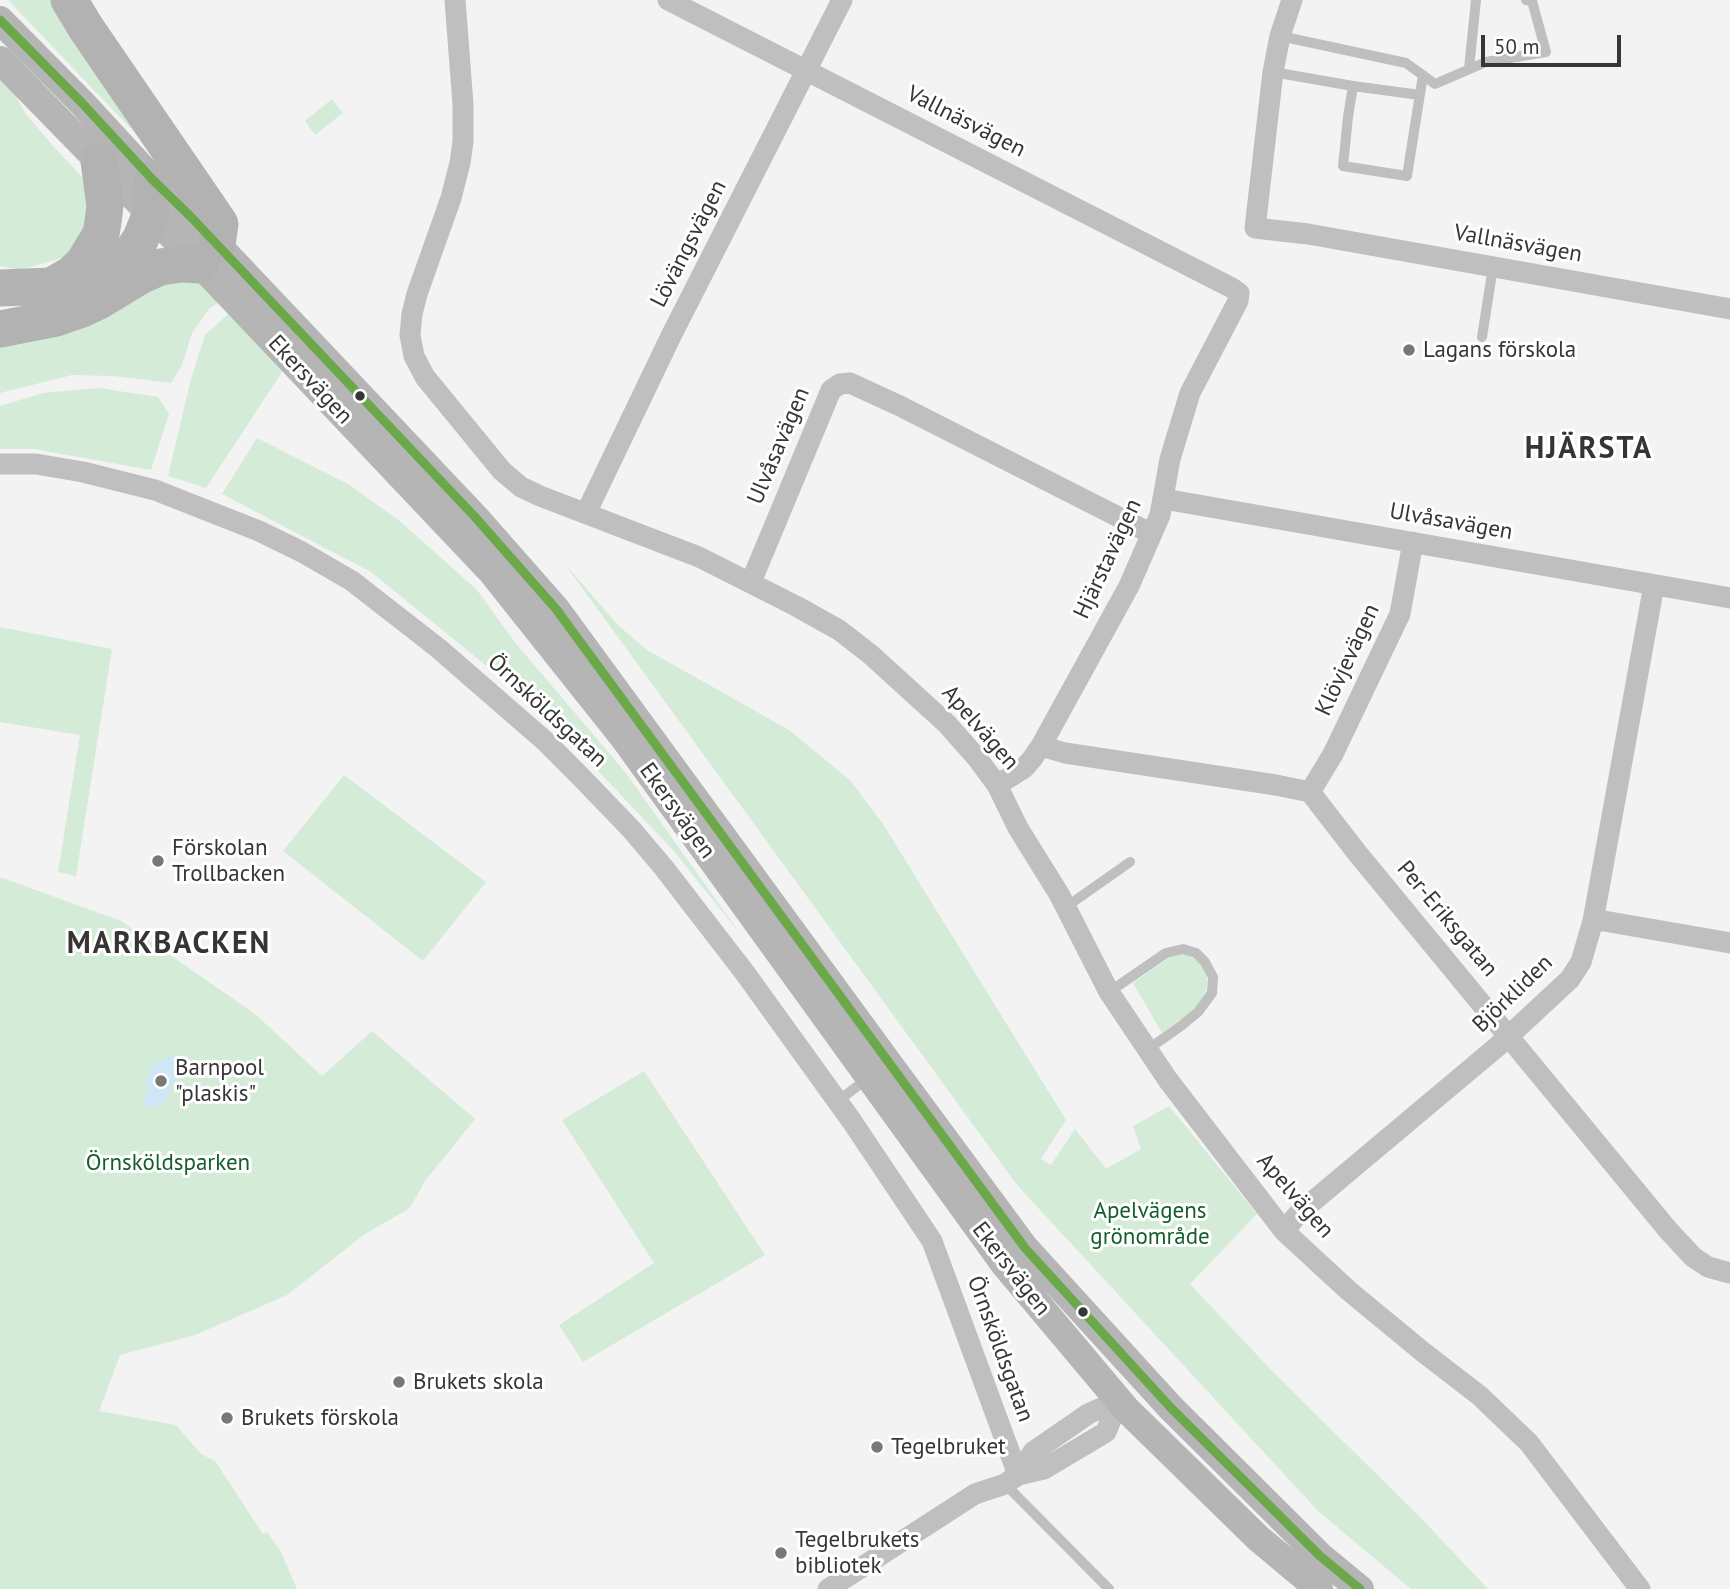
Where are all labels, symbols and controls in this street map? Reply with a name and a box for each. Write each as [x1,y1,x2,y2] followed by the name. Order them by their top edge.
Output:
[1485,21,1625,65] scale bar
[1494,33,1540,60] text: 50 m
[902,80,1030,164] street label: Vallnäsvägen
[645,176,733,312] street label: Lövängsvägen
[1452,219,1584,269] street label: Vallnäsvägen
[262,330,358,430] street label: Ekersvägen
[1423,336,1576,364] place label: Lagans förskola
[1401,342,1417,358] marker: Lagans förskola
[742,383,816,509] street label: Ulvåsavägen
[353,389,367,403] unlabelled marker
[1526,431,1652,467] district label: HJÄRSTA
[1068,495,1148,623] street label: Hjärstavägen
[1387,498,1515,546] street label: Ulvåsavägen
[1310,600,1386,720] street label: Klövjevägen
[482,649,612,773] street label: Örnsköldsgatan
[936,680,1024,776] street label: Apelvägen
[633,758,721,864] street label: Ekersvägen
[172,834,285,888] place label: Förskolan Trollbacken
[150,853,166,869] marker: Förskolan Trollbacken
[1391,856,1503,982] street label: Per-Eriksgatan
[68,926,270,962] district label: MARKBACKEN
[1467,949,1559,1039] street label: Björkliden
[175,1054,264,1108] place label: Barnpool "plaskis"
[153,1073,169,1089] marker: Barnpool "plaskis"
[1251,1148,1339,1244] street label: Apelvägen
[86,1149,250,1177] park label: Örnsköldsparken
[1090,1197,1210,1251] park label: Apelvägens grönområde
[966,1217,1056,1321] street label: Ekersvägen
[961,1272,1039,1426] street label: Örnsköldsgatan
[1076,1305,1090,1319] unlabelled marker
[413,1368,544,1396] place label: Brukets skola
[391,1374,407,1390] marker: Brukets skola
[241,1404,399,1432] place label: Brukets förskola
[219,1410,235,1426] marker: Brukets förskola
[891,1433,1006,1461] place label: Tegelbruket
[869,1439,885,1455] marker: Tegelbruket
[795,1526,920,1580] place label: Tegelbrukets bibliotek
[773,1545,789,1561] marker: Tegelbrukets bibliotek

